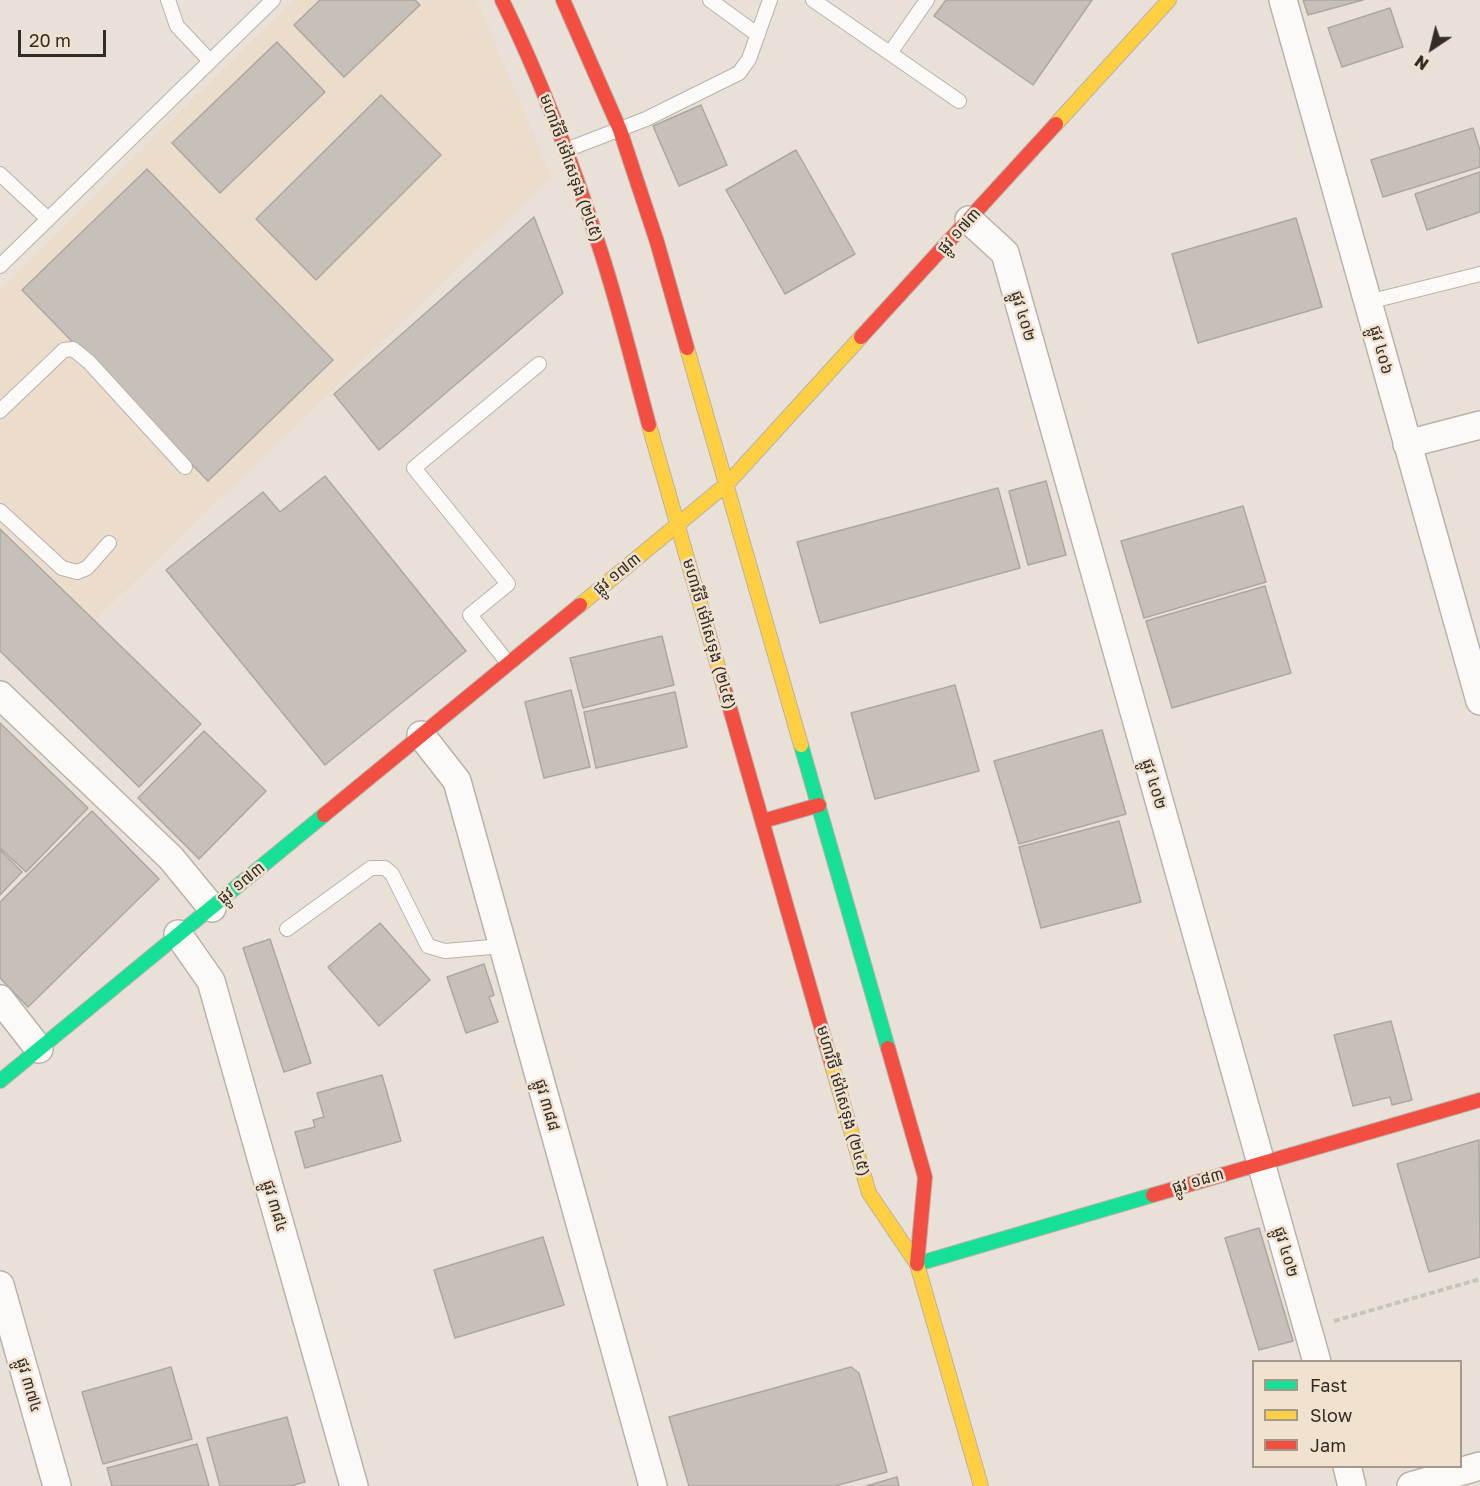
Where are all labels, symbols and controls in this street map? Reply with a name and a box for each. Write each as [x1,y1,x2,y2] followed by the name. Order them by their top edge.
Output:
[21,18,110,56] scale bar
[1402,18,1462,78] north arrow
[29,29,71,51] text: 20 m
[1411,51,1432,74] text: N
[535,91,607,245] street label: មហាវិថី ម៉ៅសេទុង (២៤៥)
[933,204,985,258] street label: ផ្លូវ ១៧៣
[1007,288,1039,344] street label: ផ្លូវ ៤០២
[1365,323,1397,377] street label: ផ្លូវ ៤០៦
[589,549,645,599] street label: ផ្លូវ ១៧៣
[678,556,740,712] street label: មហាវិថី ម៉ៅសេទុង (២៤៥)
[1138,756,1170,812] street label: ផ្លូវ ៤០២
[213,858,269,908] street label: ផ្លូវ ១៧៣
[812,1023,874,1179] street label: មហាវិថី ម៉ៅសេទុង (២៤៥)
[530,1077,564,1133] street label: ផ្លូវ ៣៨៨
[1170,1164,1226,1198] street label: ផ្លូវ ១៨៣
[258,1178,292,1234] street label: ផ្លូវ ៣៨៤
[1270,1224,1302,1280] street label: ផ្លូវ ៤០២
[12,1356,46,1414] street label: ផ្លូវ ៣៧៤
[1252,1360,1462,1468] legend
[1310,1374,1347,1396] text: Fast
[1310,1404,1352,1426] text: Slow
[1310,1434,1346,1456] text: Jam

